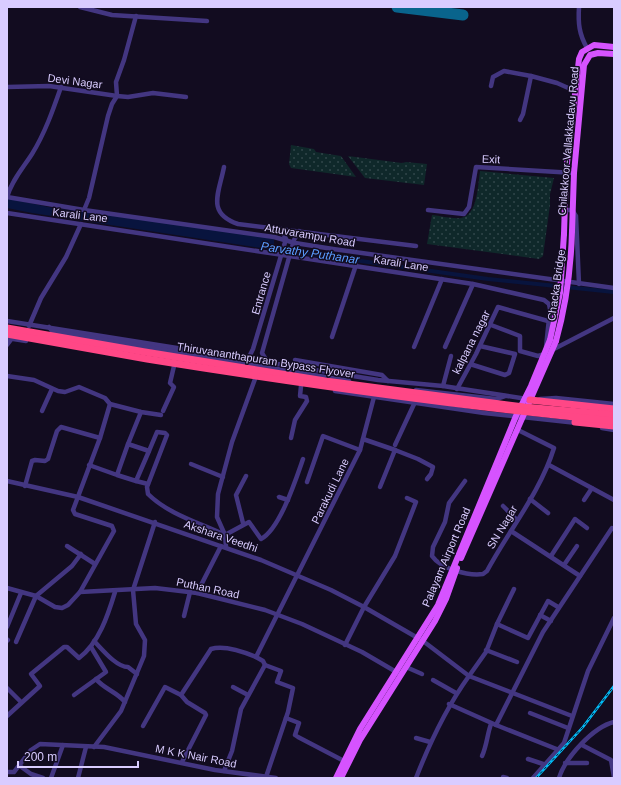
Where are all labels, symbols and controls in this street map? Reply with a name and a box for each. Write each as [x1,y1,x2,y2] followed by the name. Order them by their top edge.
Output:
[556,66,580,216] street label: Chilakkoor-Vallakkadavu Road
[47,72,103,90] street label: Devi Nagar
[482,153,500,165] street label: Exit
[52,206,108,224] street label: Karali Lane
[264,221,356,249] street label: Attuvarampu Road
[260,239,361,267] water label: Parvathy Puthanar
[545,248,567,322] street label: Chacka Bridge
[373,253,429,273] street label: Karali Lane
[249,270,273,316] street label: Entrance
[450,308,492,376] street label: kalpana nagar
[176,340,356,380] street label: Thiruvananthapuram Bypass Flyover
[309,456,351,526] street label: Parakudi Lane
[484,503,520,551] street label: SN Nagar
[420,505,472,609] street label: Palayam Airport Road
[183,518,259,554] street label: Akshara Veedhi
[175,575,241,601] street label: Puthan Road
[154,742,238,770] street label: M K K Nair Road
[18,743,138,769] scale bar
[24,750,57,764] text: 200 m

